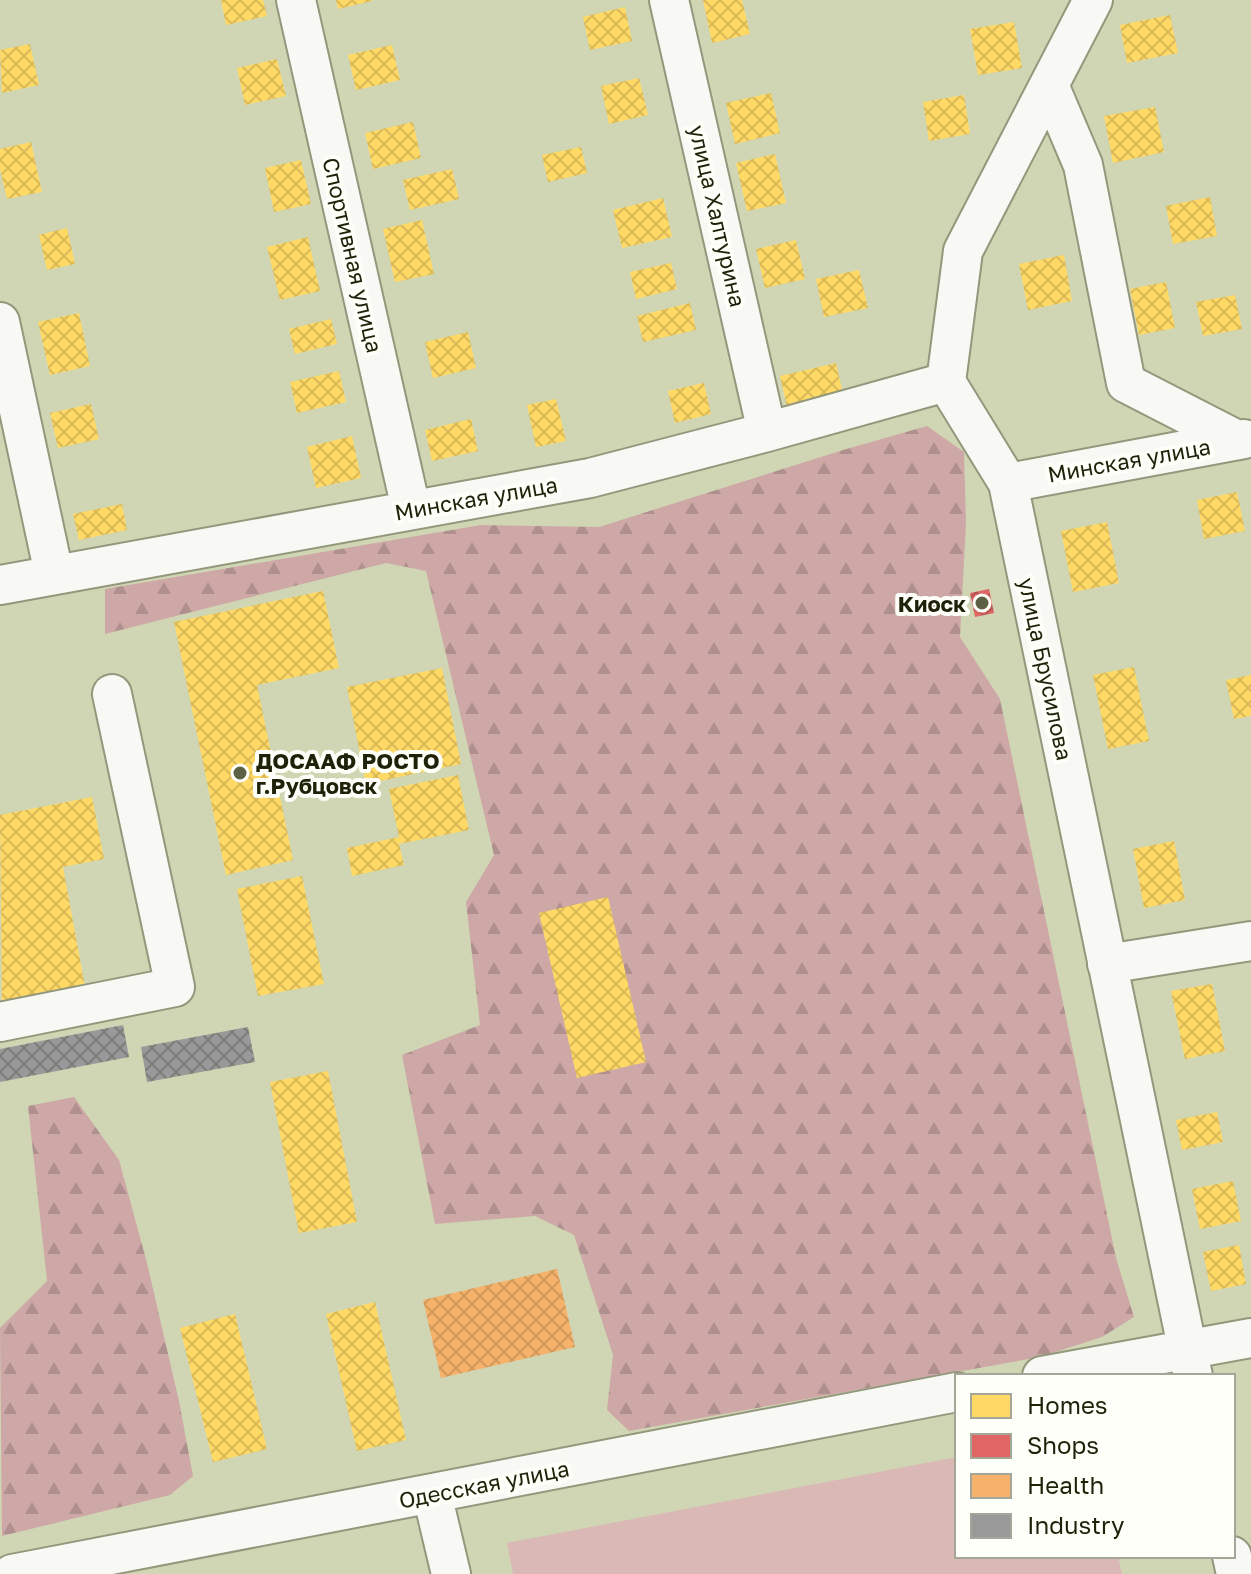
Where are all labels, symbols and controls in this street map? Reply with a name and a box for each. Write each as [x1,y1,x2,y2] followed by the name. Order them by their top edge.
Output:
[684,122,752,310] street label: улица Халтурина
[317,155,389,355] street label: Спортивная улица
[1045,432,1213,488] street label: Минская улица
[392,470,560,526] street label: Минская улица
[1013,575,1079,763] street label: улица Брусилова
[898,590,966,617] place label: Киоск
[973,594,991,612] marker: Киоск
[256,747,440,799] place label: ДОСААФ РОСТО г.Рубцовск
[231,764,249,782] marker: ДОСААФ РОСТО г.Рубцовск
[955,1374,1235,1558] legend
[1027,1390,1108,1419] text: Homes
[1027,1430,1099,1459] text: Shops
[396,1454,572,1514] street label: Одесская улица
[1027,1470,1104,1499] text: Health
[1027,1510,1124,1539] text: Industry

